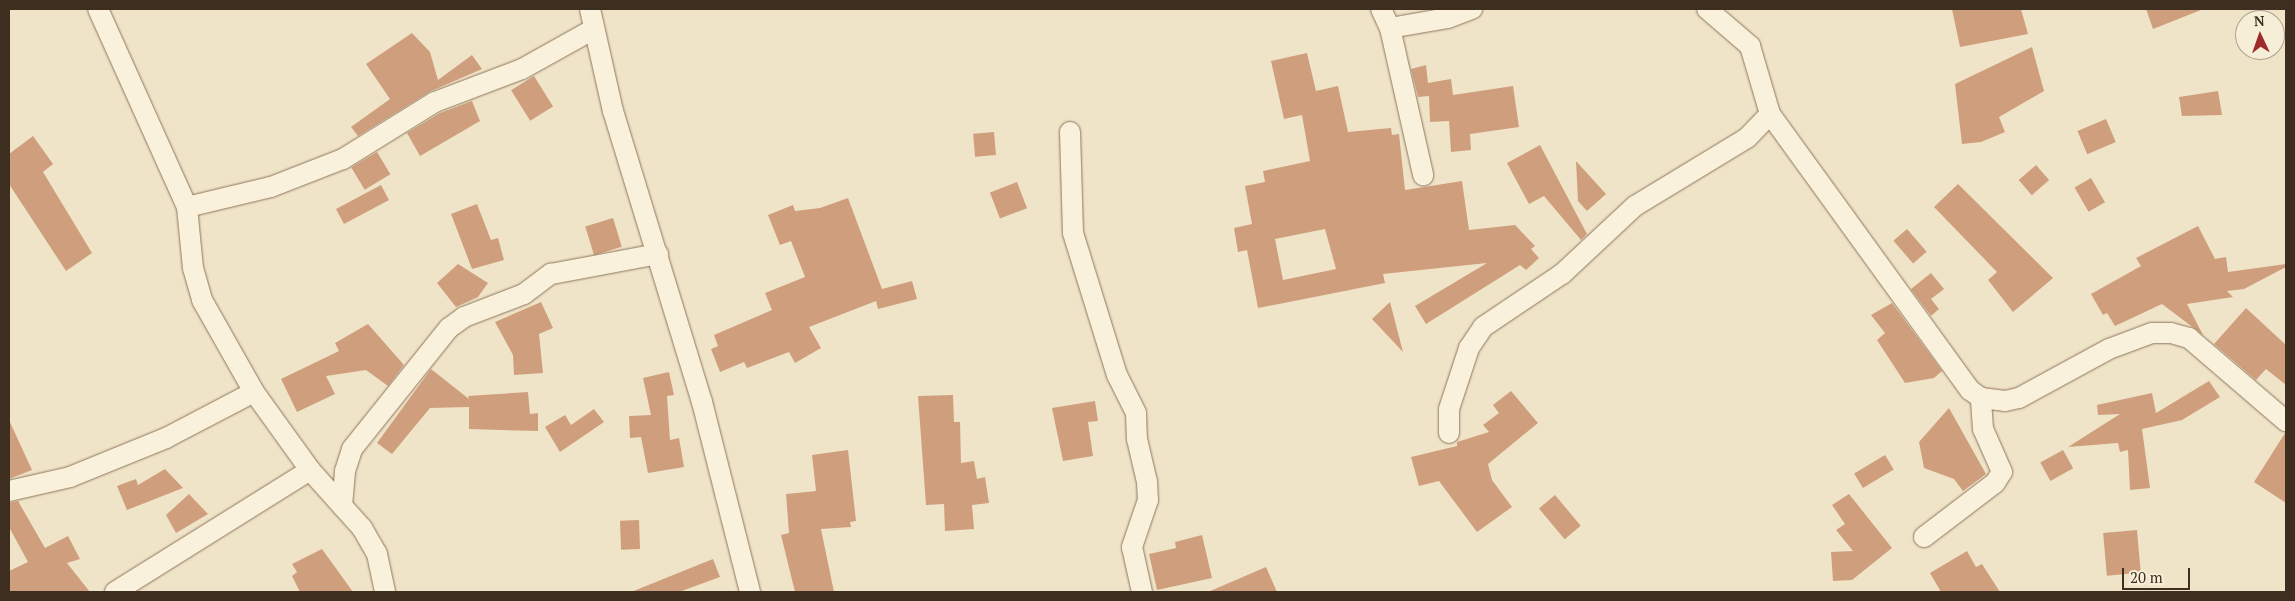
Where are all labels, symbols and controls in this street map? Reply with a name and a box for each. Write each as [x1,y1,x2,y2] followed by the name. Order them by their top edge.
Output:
[2235,10,2285,60] north arrow
[2253,11,2265,30] text: N
[2125,558,2192,590] scale bar
[2130,567,2163,587] text: 20 m

